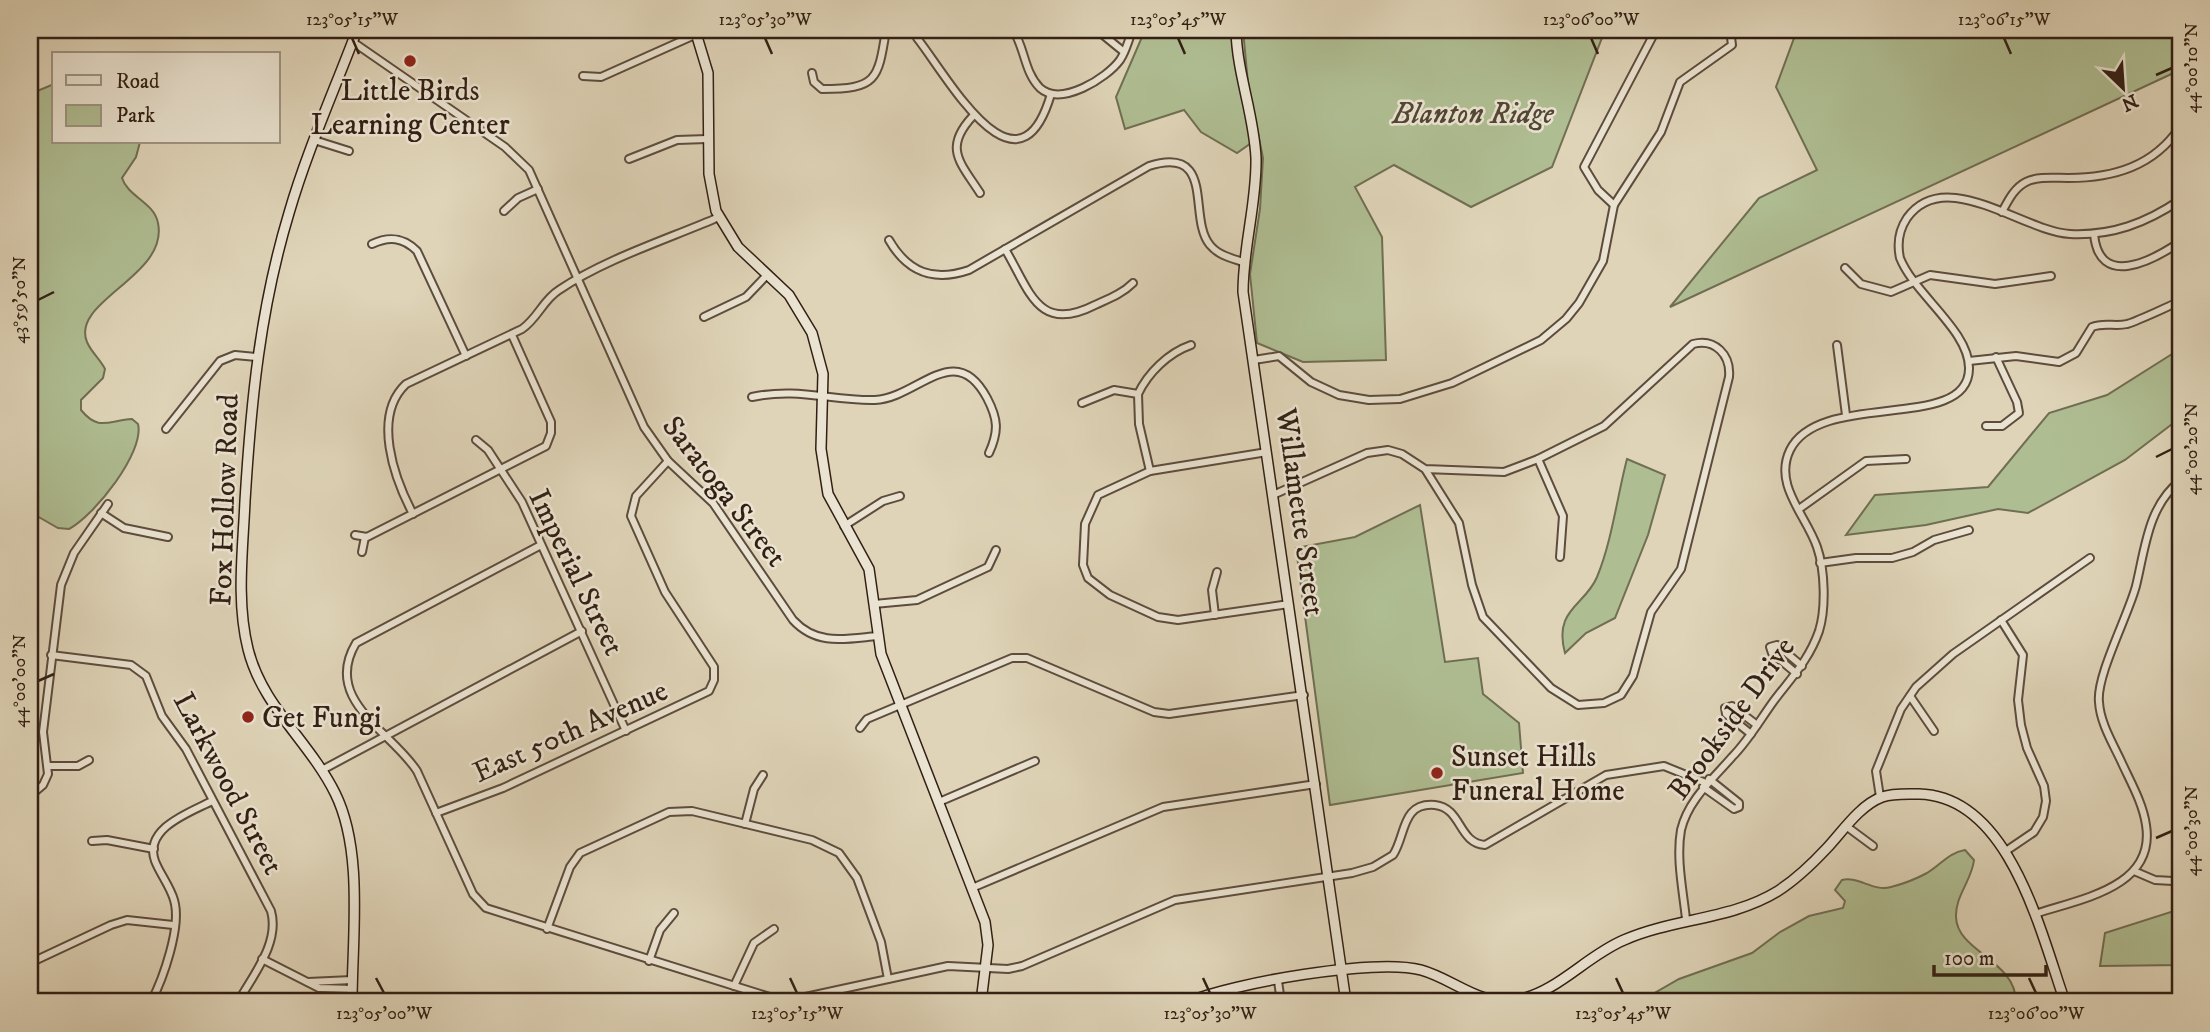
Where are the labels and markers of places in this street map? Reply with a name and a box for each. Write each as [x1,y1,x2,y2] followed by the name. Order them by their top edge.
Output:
[402,53,418,69] marker: Little Birds Learning Center
[310,73,510,144] place label: Little Birds Learning Center
[262,700,382,737] place label: Get Fungi
[240,709,256,725] marker: Get Fungi
[1451,739,1625,810] place label: Sunset Hills Funeral Home
[1429,765,1445,781] marker: Sunset Hills Funeral Home

